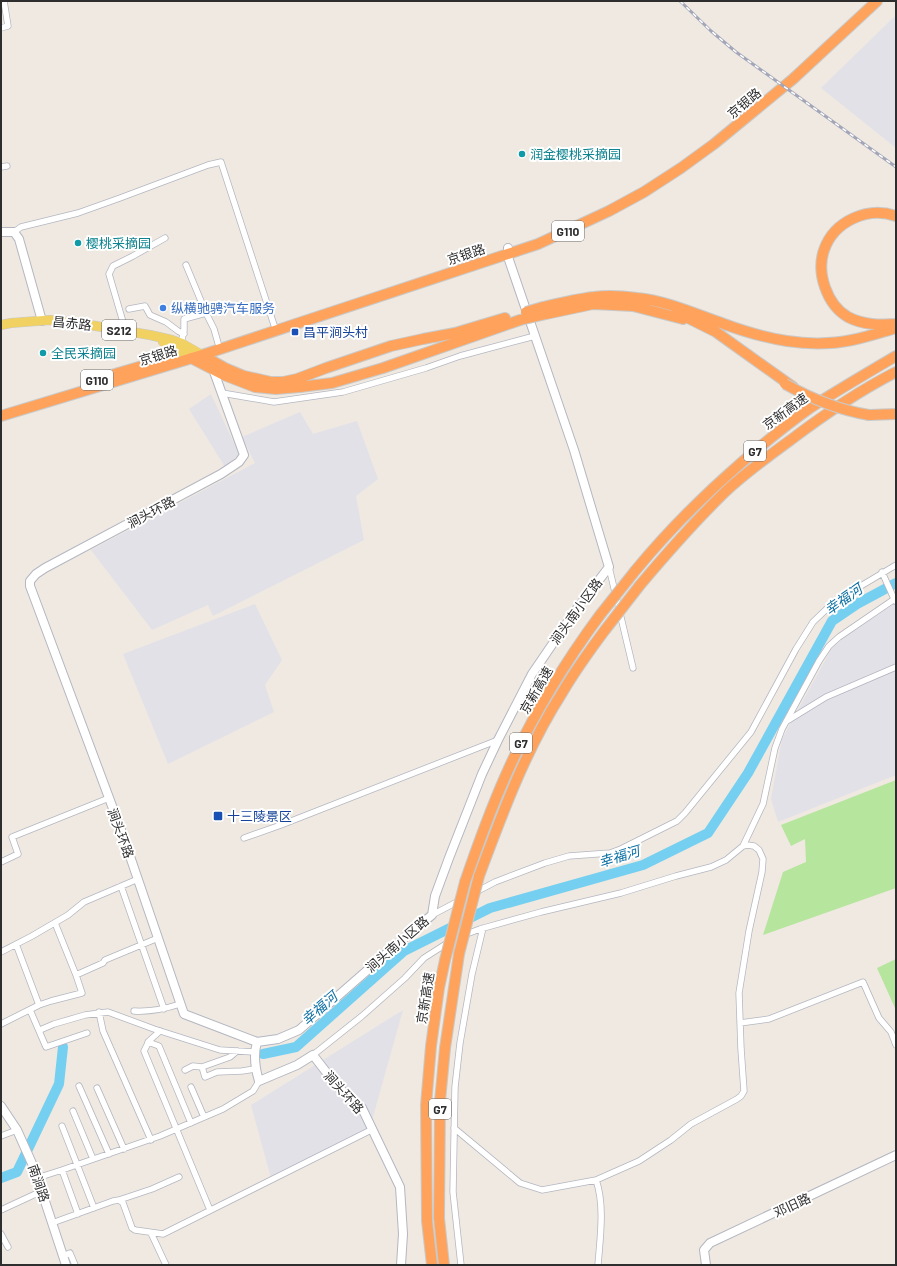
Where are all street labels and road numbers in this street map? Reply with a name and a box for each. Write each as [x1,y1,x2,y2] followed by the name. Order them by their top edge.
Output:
[724,84,764,122] street label: 京银路
[552,221,584,241] road number: G110
[445,240,487,268] street label: 京银路
[52,313,92,333] street label: 昌赤路
[102,320,136,340] road number: S212
[137,342,179,368] street label: 京银路
[81,370,113,390] road number: G110
[759,389,811,433] street label: 京新高速
[744,441,766,461] road number: G7
[124,493,178,531] street label: 涧头环路
[547,575,605,647] street label: 涧头南小区路
[516,663,556,717] street label: 京新高速
[510,733,532,753] road number: G7
[105,806,137,860] street label: 涧头环路
[362,912,432,976] street label: 涧头南小区路
[413,971,437,1025] street label: 京新高速
[321,1067,367,1117] street label: 涧头环路
[429,1099,451,1119] road number: G7
[25,1162,53,1204] street label: 南涧路
[771,1190,813,1220] street label: 邓旧路

